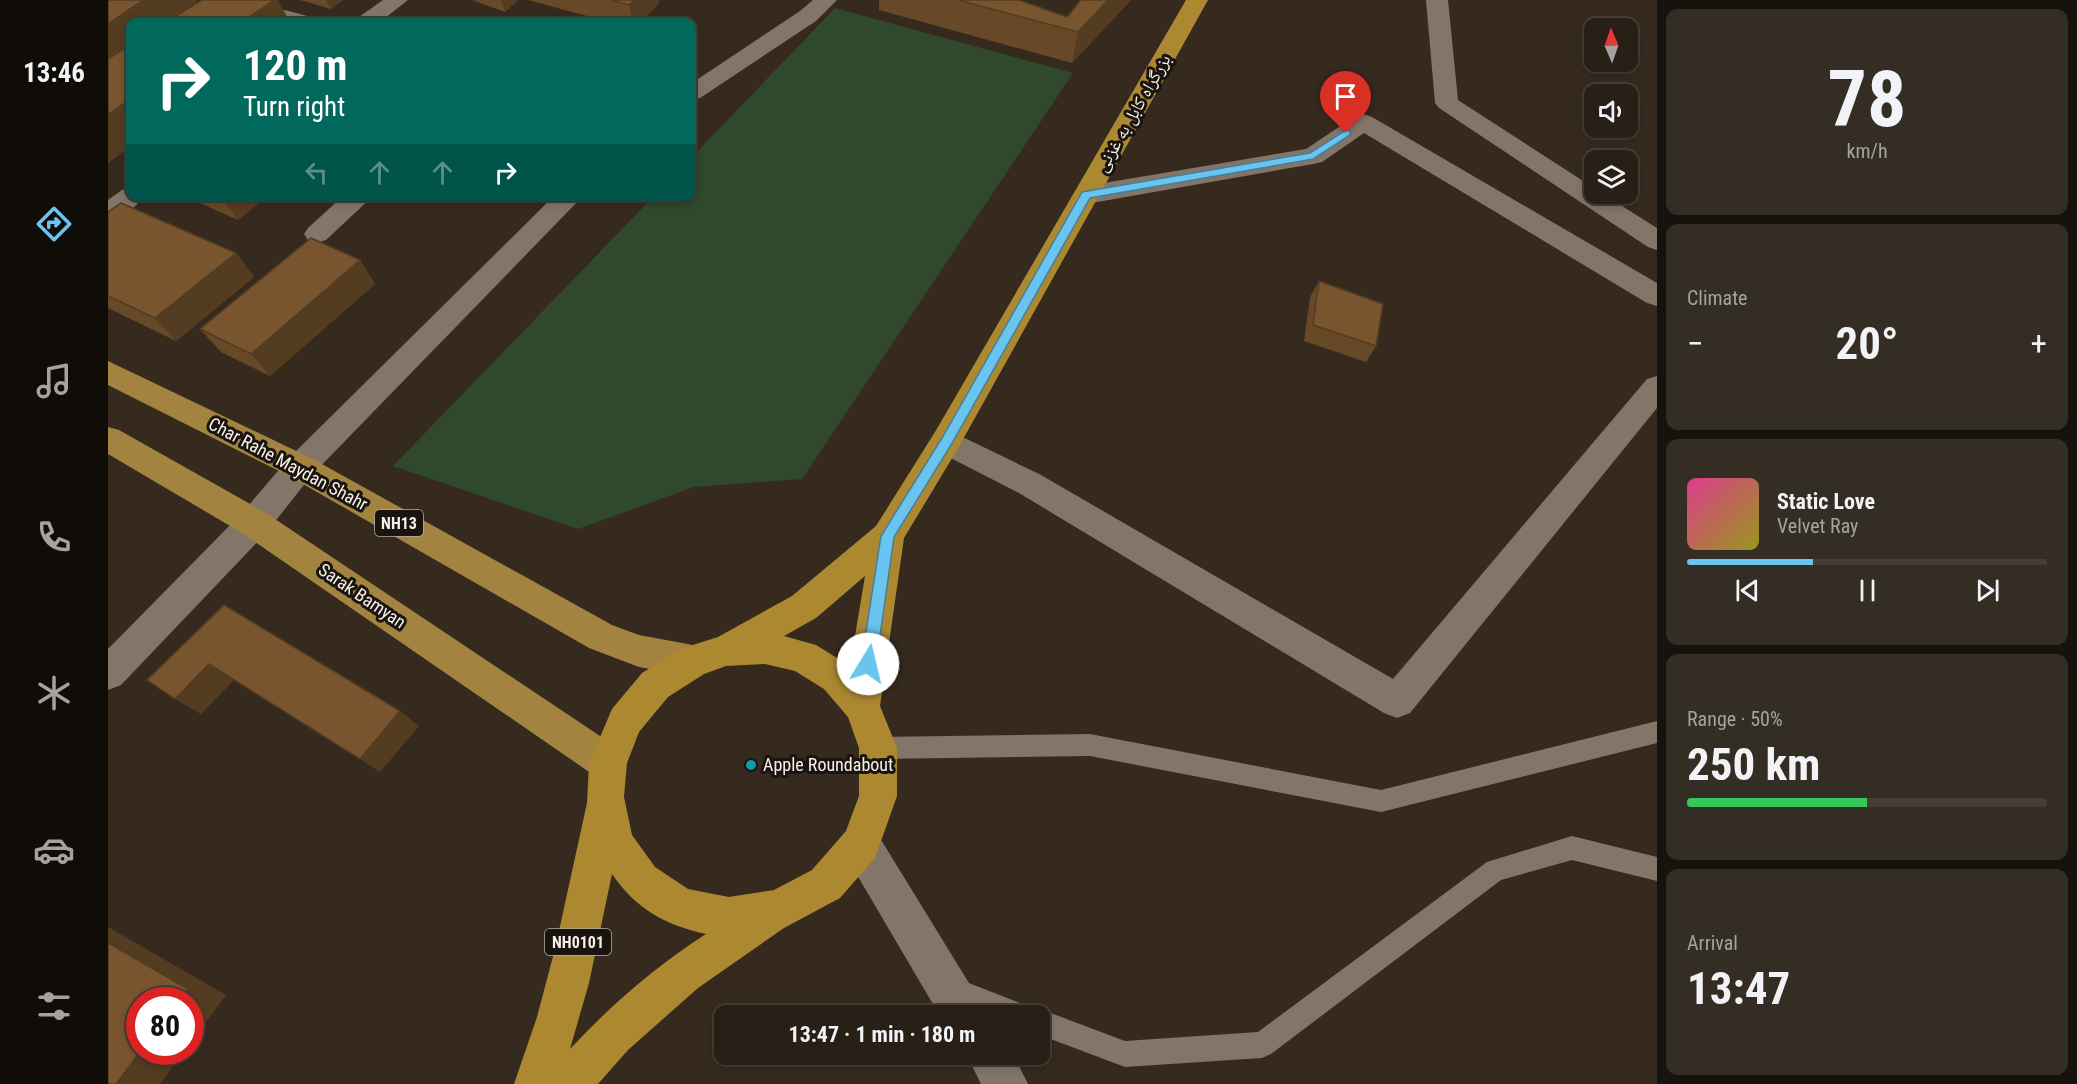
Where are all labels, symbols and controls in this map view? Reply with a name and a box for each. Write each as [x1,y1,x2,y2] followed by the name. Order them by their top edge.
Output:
[1584,18,1638,72] north arrow
[1584,18,1638,204] map controls
[243,41,348,90] text: 120 m
[144,42,222,120] icon: right
[1090,50,1176,176] street label: بزرگراه کابل به غزنی
[1828,54,1906,145] text: 78
[23,57,85,89] text: 13:46
[1320,71,1371,133] pin
[1329,80,1362,113] icon: arrive
[1584,84,1638,138] button: sound
[243,91,345,123] text: Turn right
[1846,139,1888,163] text: km/h
[1584,150,1638,204] button: layers
[300,156,333,189] icon: left
[363,156,396,189] icon: ahead
[426,156,459,189] icon: ahead
[489,156,522,189] icon: right
[33,203,75,245] icon: directions
[1687,286,1747,310] text: Climate
[1836,317,1899,370] text: 20°
[1687,324,1704,363] text: −
[2031,324,2047,363] text: +
[33,360,75,402] icon: music
[205,413,372,515] street label: Char Rahe Maydan Shahr
[1777,489,1875,514] text: Static Love
[375,510,423,536] road number: NH13
[1777,514,1858,538] text: Velvet Ray
[33,516,75,558] icon: phone
[315,559,410,632] street label: Sarak Bamyan
[1731,574,1764,607] icon: previous
[1851,574,1884,607] icon: pause
[1971,574,2004,607] icon: next
[836,632,900,696] position arrow
[33,672,75,714] icon: climate
[1687,707,1783,731] text: Range · 50%
[1687,738,1820,791] text: 250 km
[763,754,893,775] place label: Apple Roundabout
[744,758,758,772] marker: Apple Roundabout
[33,829,75,871] icon: car
[545,929,611,955] road number: NH0101
[1687,931,1738,955] text: Arrival
[1687,962,1790,1015] text: 13:47
[33,985,75,1027] icon: filters
[126,987,204,1065] speed limit sign: 80
[789,1022,975,1047] text: 13:47 · 1 min · 180 m

